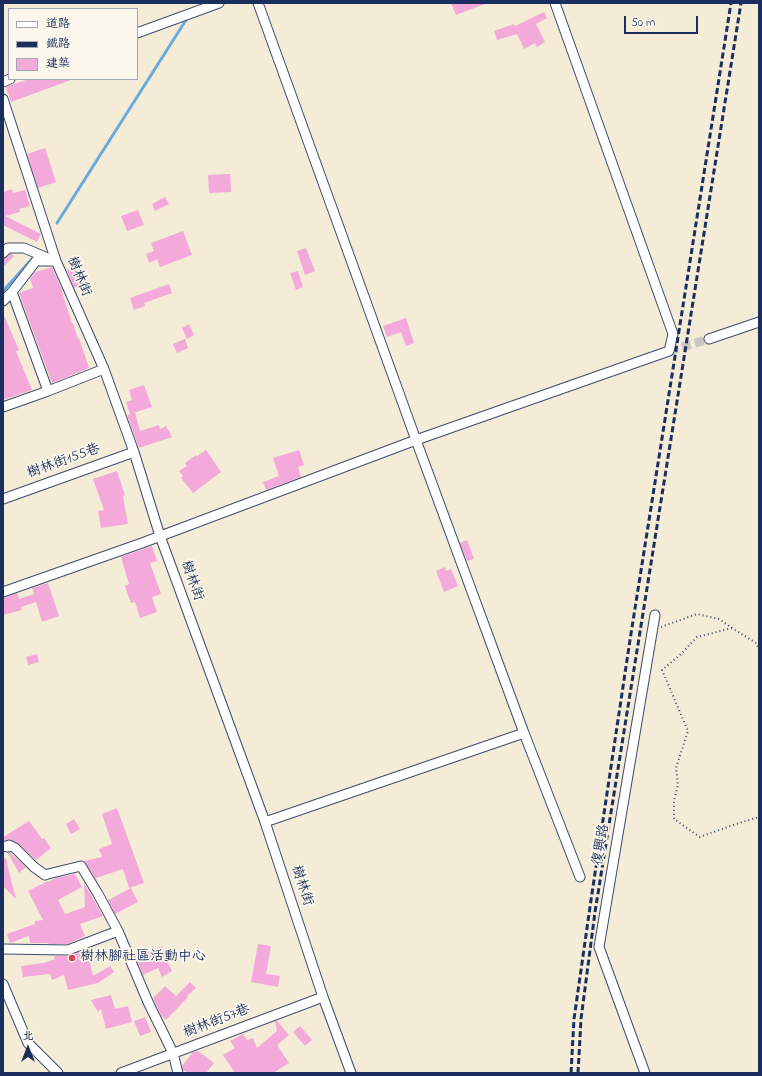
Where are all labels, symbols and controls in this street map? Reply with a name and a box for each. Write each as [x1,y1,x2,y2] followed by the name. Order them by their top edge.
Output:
[8,8,138,80] legend
[626,8,700,34] scale bar
[631,14,655,32] text: 50 m
[46,15,70,33] text: 道路
[46,35,70,53] text: 鐵路
[46,55,70,73] text: 建築
[62,254,94,300] street label: 樹林街
[25,441,103,483] street label: 樹林街155巷
[176,558,206,604] street label: 樹林街
[590,823,614,867] street label: 復興路
[287,863,315,909] street label: 樹林街
[80,950,206,966] place label: 樹林腳社區活動中心
[67,953,77,963] marker: 樹林腳社區活動中心
[181,1002,253,1042] street label: 樹林街57巷
[8,1028,48,1068] north arrow
[23,1028,34,1044] text: 北

